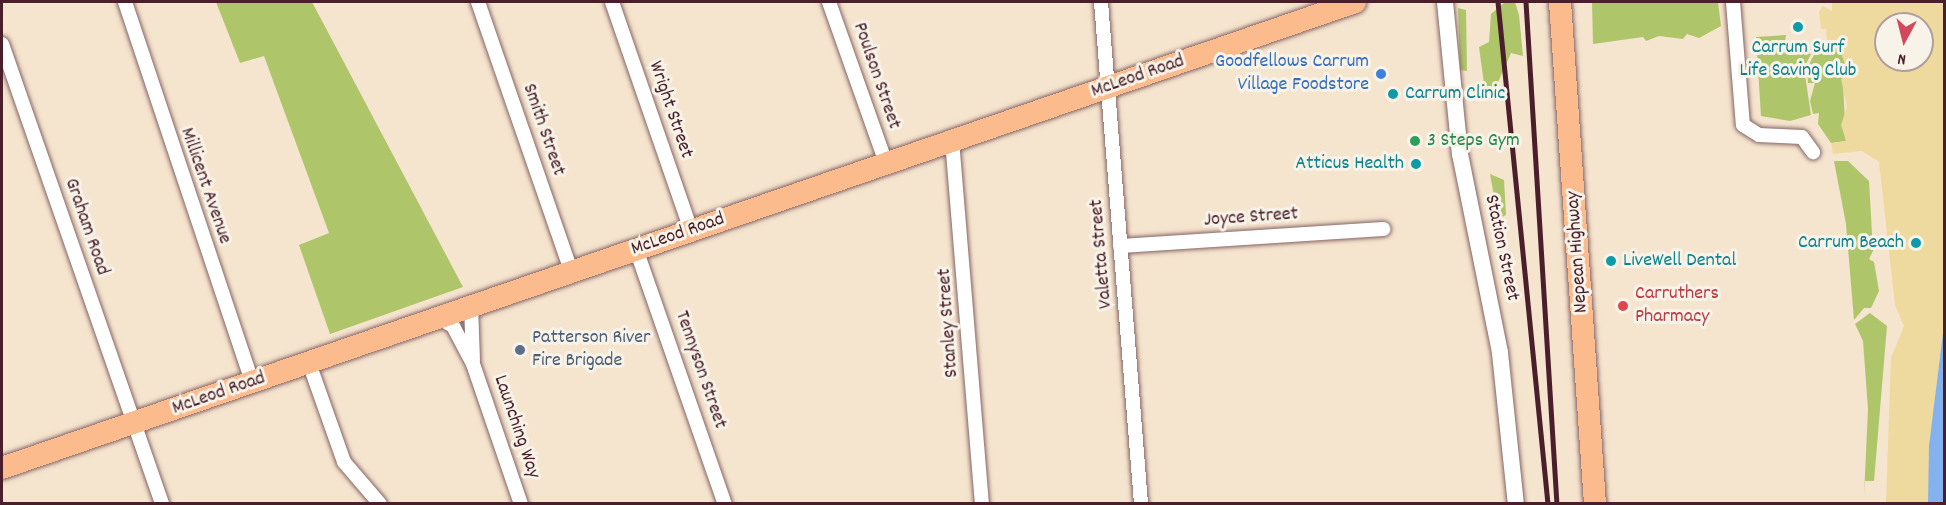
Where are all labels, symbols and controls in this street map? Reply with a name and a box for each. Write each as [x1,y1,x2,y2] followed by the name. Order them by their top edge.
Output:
[1874,12,1934,72] north arrow
[847,20,905,132] street label: Poulson Street
[1791,20,1805,34] marker: Carrum Surf Life Saving Club
[1740,36,1856,83] place label: Carrum Surf Life Saving Club
[1897,46,1907,70] text: N
[1088,50,1188,104] street label: McLeod Road
[1215,51,1369,98] place label: Goodfellows Carrum Village Foodstore
[642,58,698,162] street label: Wright Street
[1374,67,1388,81] marker: Goodfellows Carrum Village Foodstore
[516,81,570,179] street label: Smith Street
[1405,82,1505,106] place label: Carrum Clinic
[1386,87,1400,101] marker: Carrum Clinic
[174,125,236,247] street label: Millicent Avenue
[1427,129,1520,153] place label: 3 Steps Gym
[1408,134,1422,148] marker: 3 Steps Gym
[1295,152,1404,176] place label: Atticus Health
[1409,157,1423,171] marker: Atticus Health
[58,175,114,279] street label: Graham Road
[1562,190,1594,314] street label: Nepean Highway
[1478,193,1524,303] street label: Station Street
[1085,198,1119,310] street label: Valetta Street
[1203,203,1299,233] street label: Joyce Street
[628,208,728,262] street label: McLeod Road
[1798,231,1904,255] place label: Carrum Beach
[1909,236,1923,250] marker: Carrum Beach
[1623,249,1736,273] place label: LiveWell Dental
[1604,254,1618,268] marker: LiveWell Dental
[933,267,965,379] street label: Stanley Street
[1635,282,1719,329] place label: Carruthers Pharmacy
[1616,299,1630,313] marker: Carruthers Pharmacy
[669,308,731,432] street label: Tennyson Street
[532,326,651,373] place label: Patterson River Fire Brigade
[513,343,527,357] marker: Patterson River Fire Brigade
[169,367,269,421] street label: McLeod Road
[487,372,545,482] street label: Launching Way

